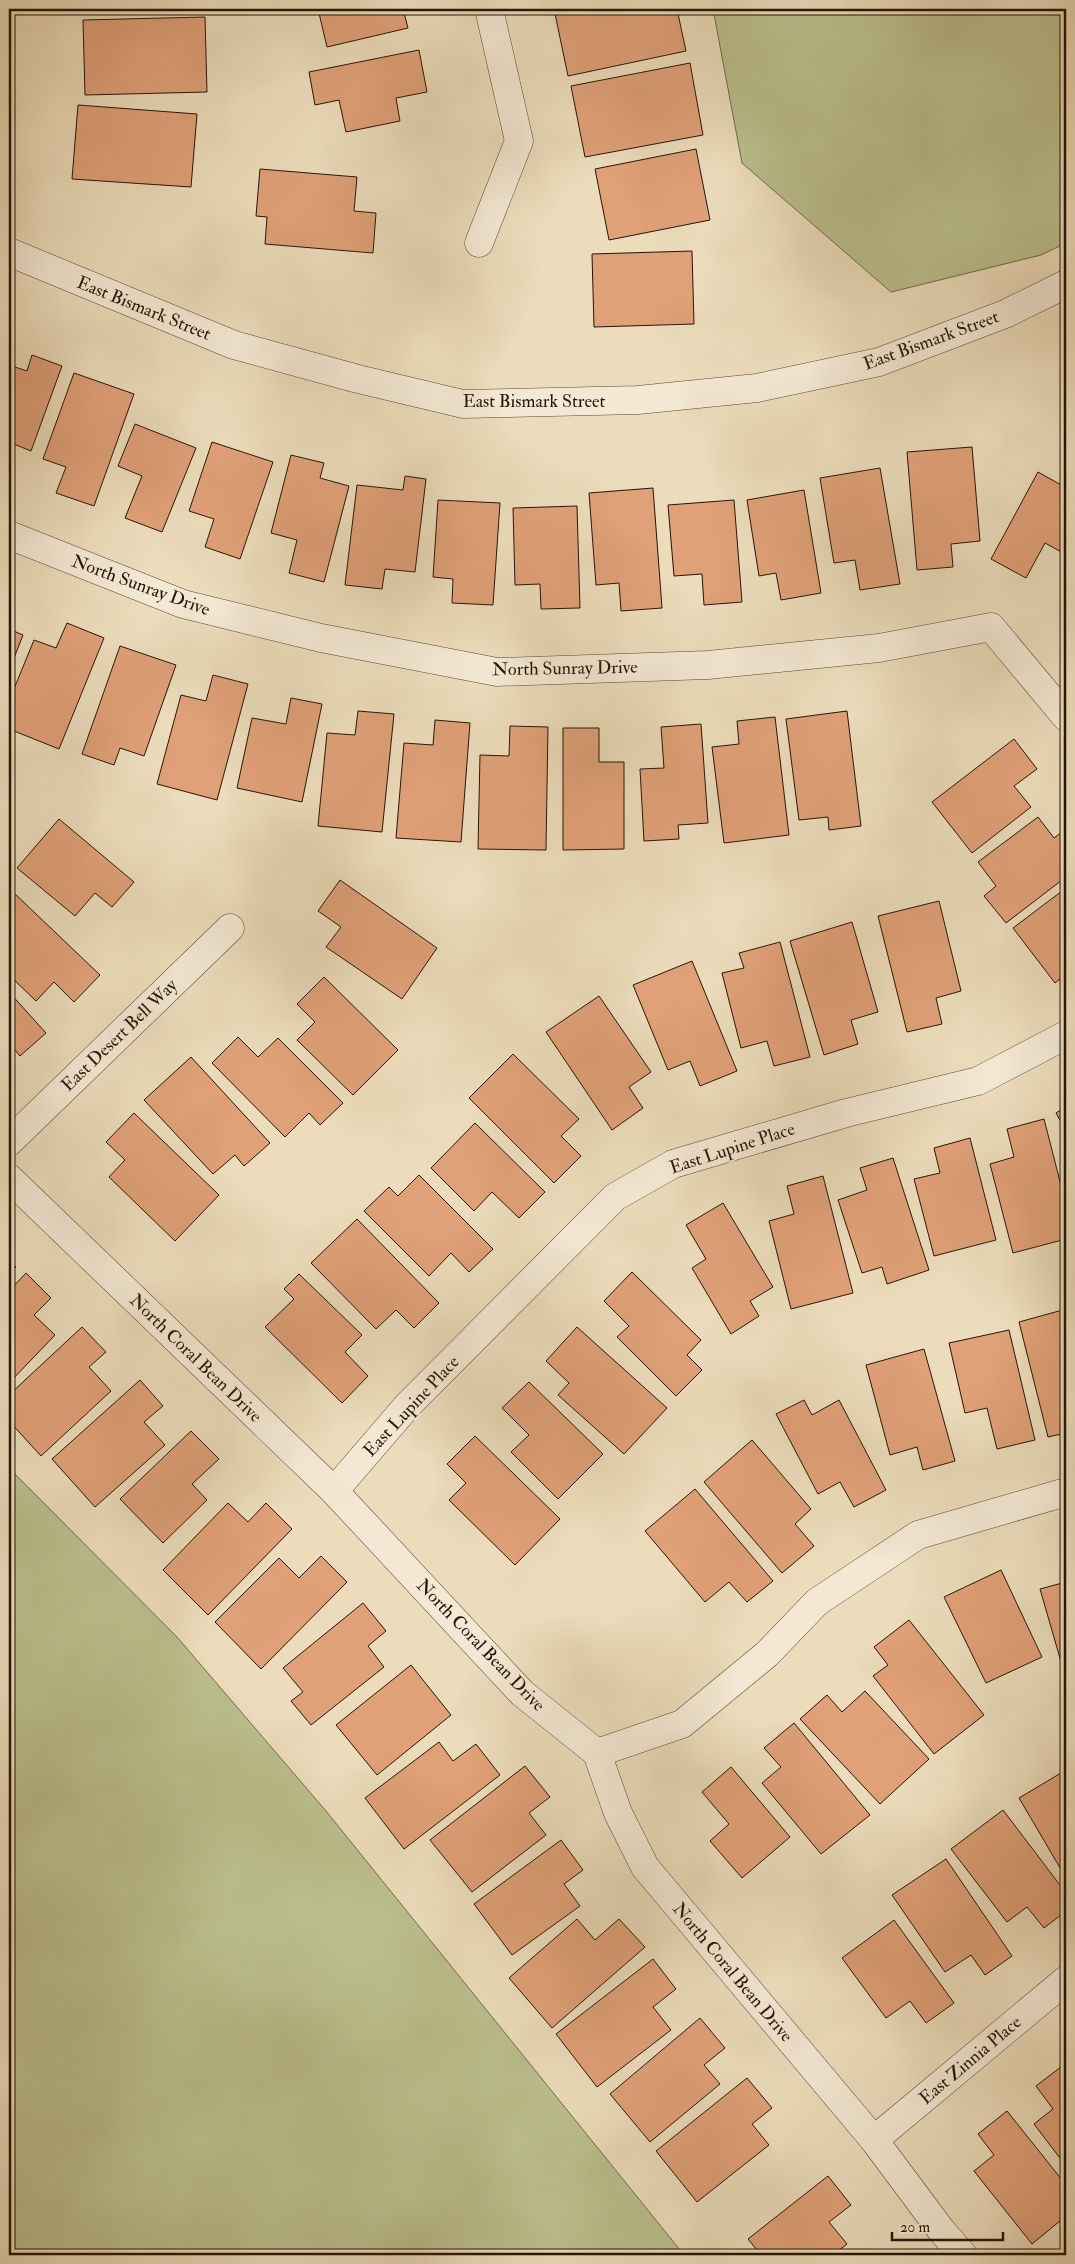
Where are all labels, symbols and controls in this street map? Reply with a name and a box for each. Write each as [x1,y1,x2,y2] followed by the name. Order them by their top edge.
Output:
[73,271,214,346] street label: East Bismark Street
[860,305,1002,376] street label: East Bismark Street
[463,390,605,413] street label: East Bismark Street
[69,550,214,621] street label: North Sunray Drive
[492,656,638,681] street label: North Sunray Drive
[56,973,183,1097] street label: East Desert Bell Way
[667,1117,798,1180] street label: East Lupine Place
[125,1289,267,1428] street label: North Coral Bean Drive
[359,1351,465,1462] street label: East Lupine Place
[411,1574,550,1717] street label: North Coral Bean Drive
[667,1898,798,2047] street label: North Coral Bean Drive
[915,2011,1026,2110] street label: East Zinnia Place
[892,2209,1004,2241] scale bar
[900,2218,930,2237] text: 20 m

